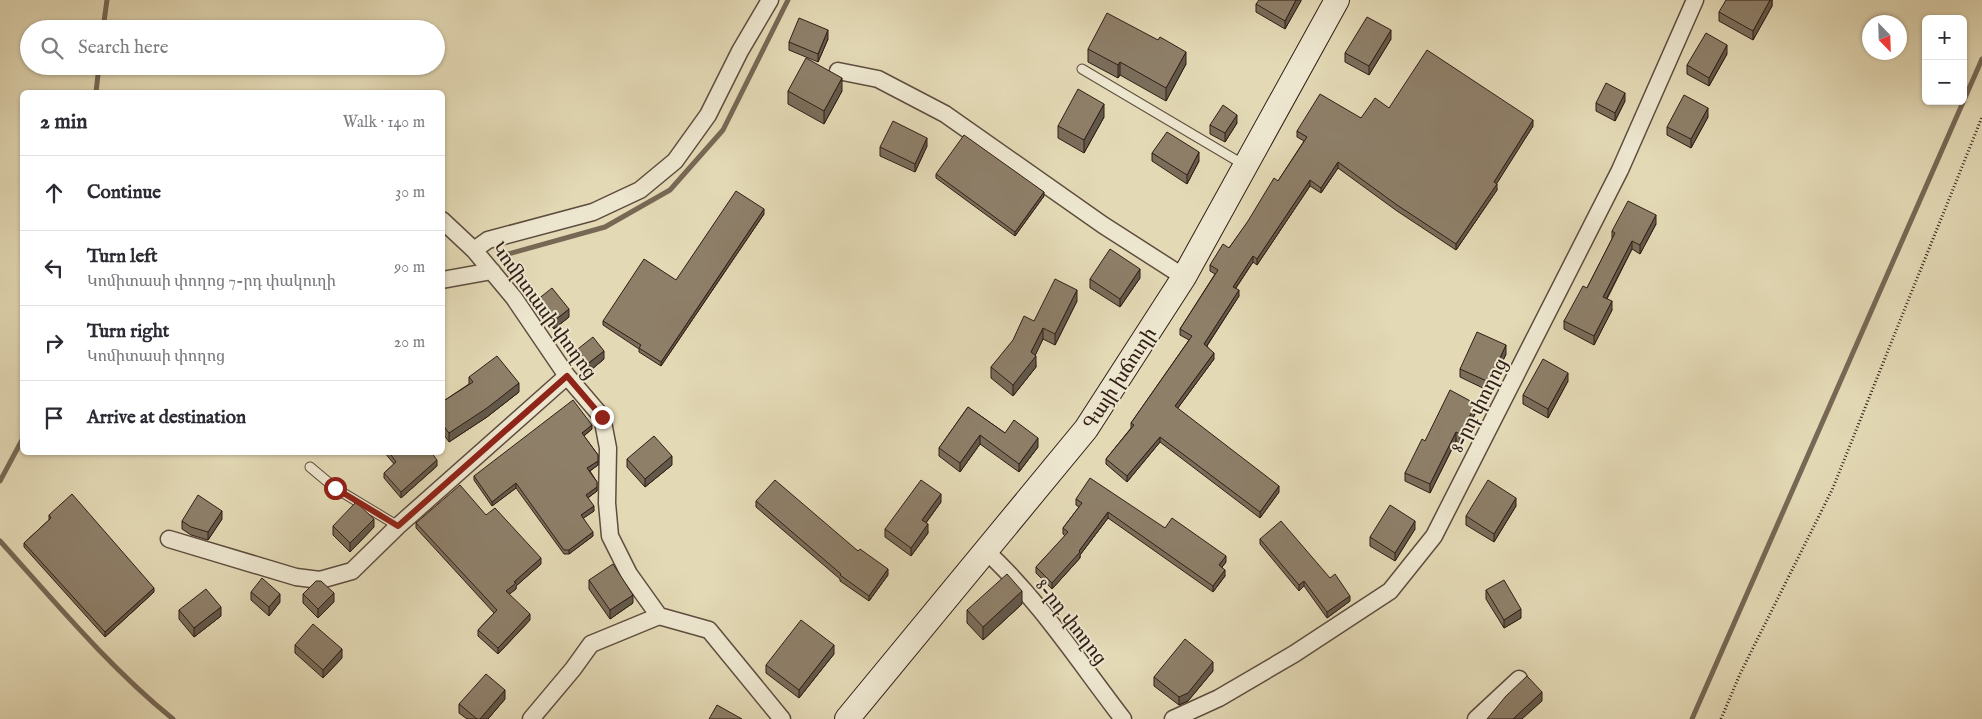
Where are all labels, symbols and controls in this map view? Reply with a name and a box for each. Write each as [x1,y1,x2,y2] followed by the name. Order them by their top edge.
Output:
[1862,15,1907,60] north arrow
[1922,15,1967,105] map controls
[1922,15,1967,60] button: +
[20,20,445,75] search box
[38,34,66,62] icon: search
[78,36,169,60] text: Search here
[1922,60,1967,105] button: −
[40,109,87,136] text: 2 min
[343,113,425,133] text: Walk · 140 m
[40,179,68,207] icon: ahead
[87,181,161,205] text: Continue
[395,183,425,203] text: 30 m
[485,238,601,385] street label: Կոմիտասի փողոց
[87,245,158,269] text: Turn left
[40,254,68,282] icon: left
[394,258,425,278] text: 90 m
[87,272,336,292] text: Կոմիտասի փողոց 7-րդ փակուղի
[87,320,169,344] text: Turn right
[1079,323,1163,435] street label: Գայի խճուղի
[40,329,68,357] icon: right
[394,333,425,353] text: 20 m
[87,347,225,367] text: Կոմիտասի փողոց
[1446,355,1514,457] street label: 8-րդ փողոց
[40,404,68,432] icon: arrive
[87,406,246,430] text: Arrive at destination
[591,406,614,429] route end
[324,477,347,500] route start
[1029,574,1112,670] street label: 8-րդ փողոց

